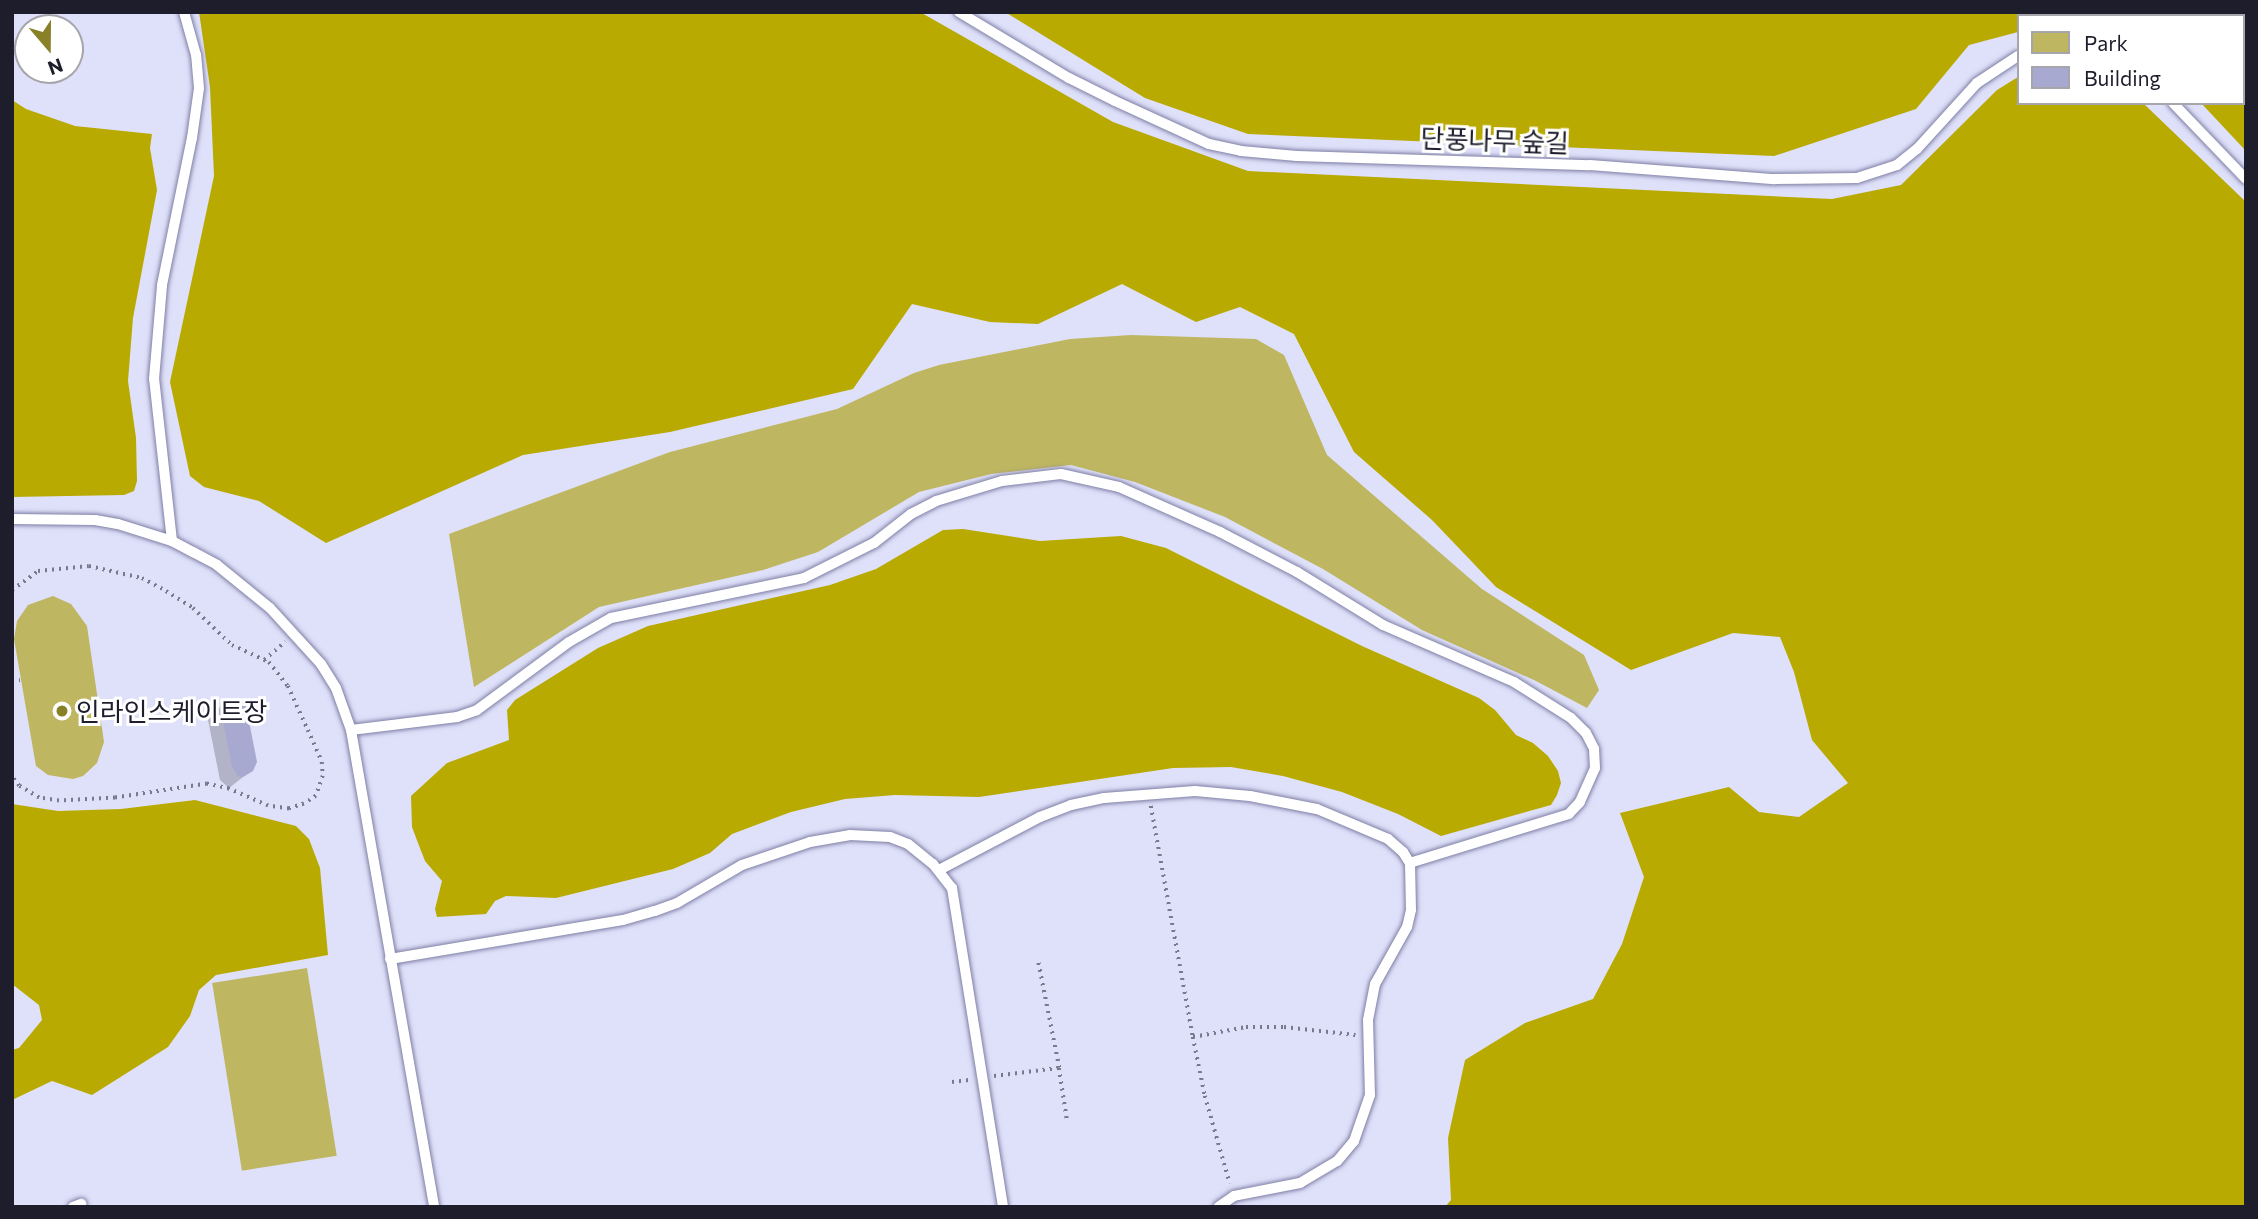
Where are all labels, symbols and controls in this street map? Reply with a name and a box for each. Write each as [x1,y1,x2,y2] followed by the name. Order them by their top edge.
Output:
[14,14,84,84] north arrow
[2016,14,2244,105] legend
[2084,30,2128,55] text: Park
[45,54,66,81] text: N
[2084,65,2161,90] text: Building
[1420,122,1570,158] street label: 단풍나무 숲길
[76,695,267,727] place label: 인라인스케이트장
[54,703,70,719] marker: 인라인스케이트장

